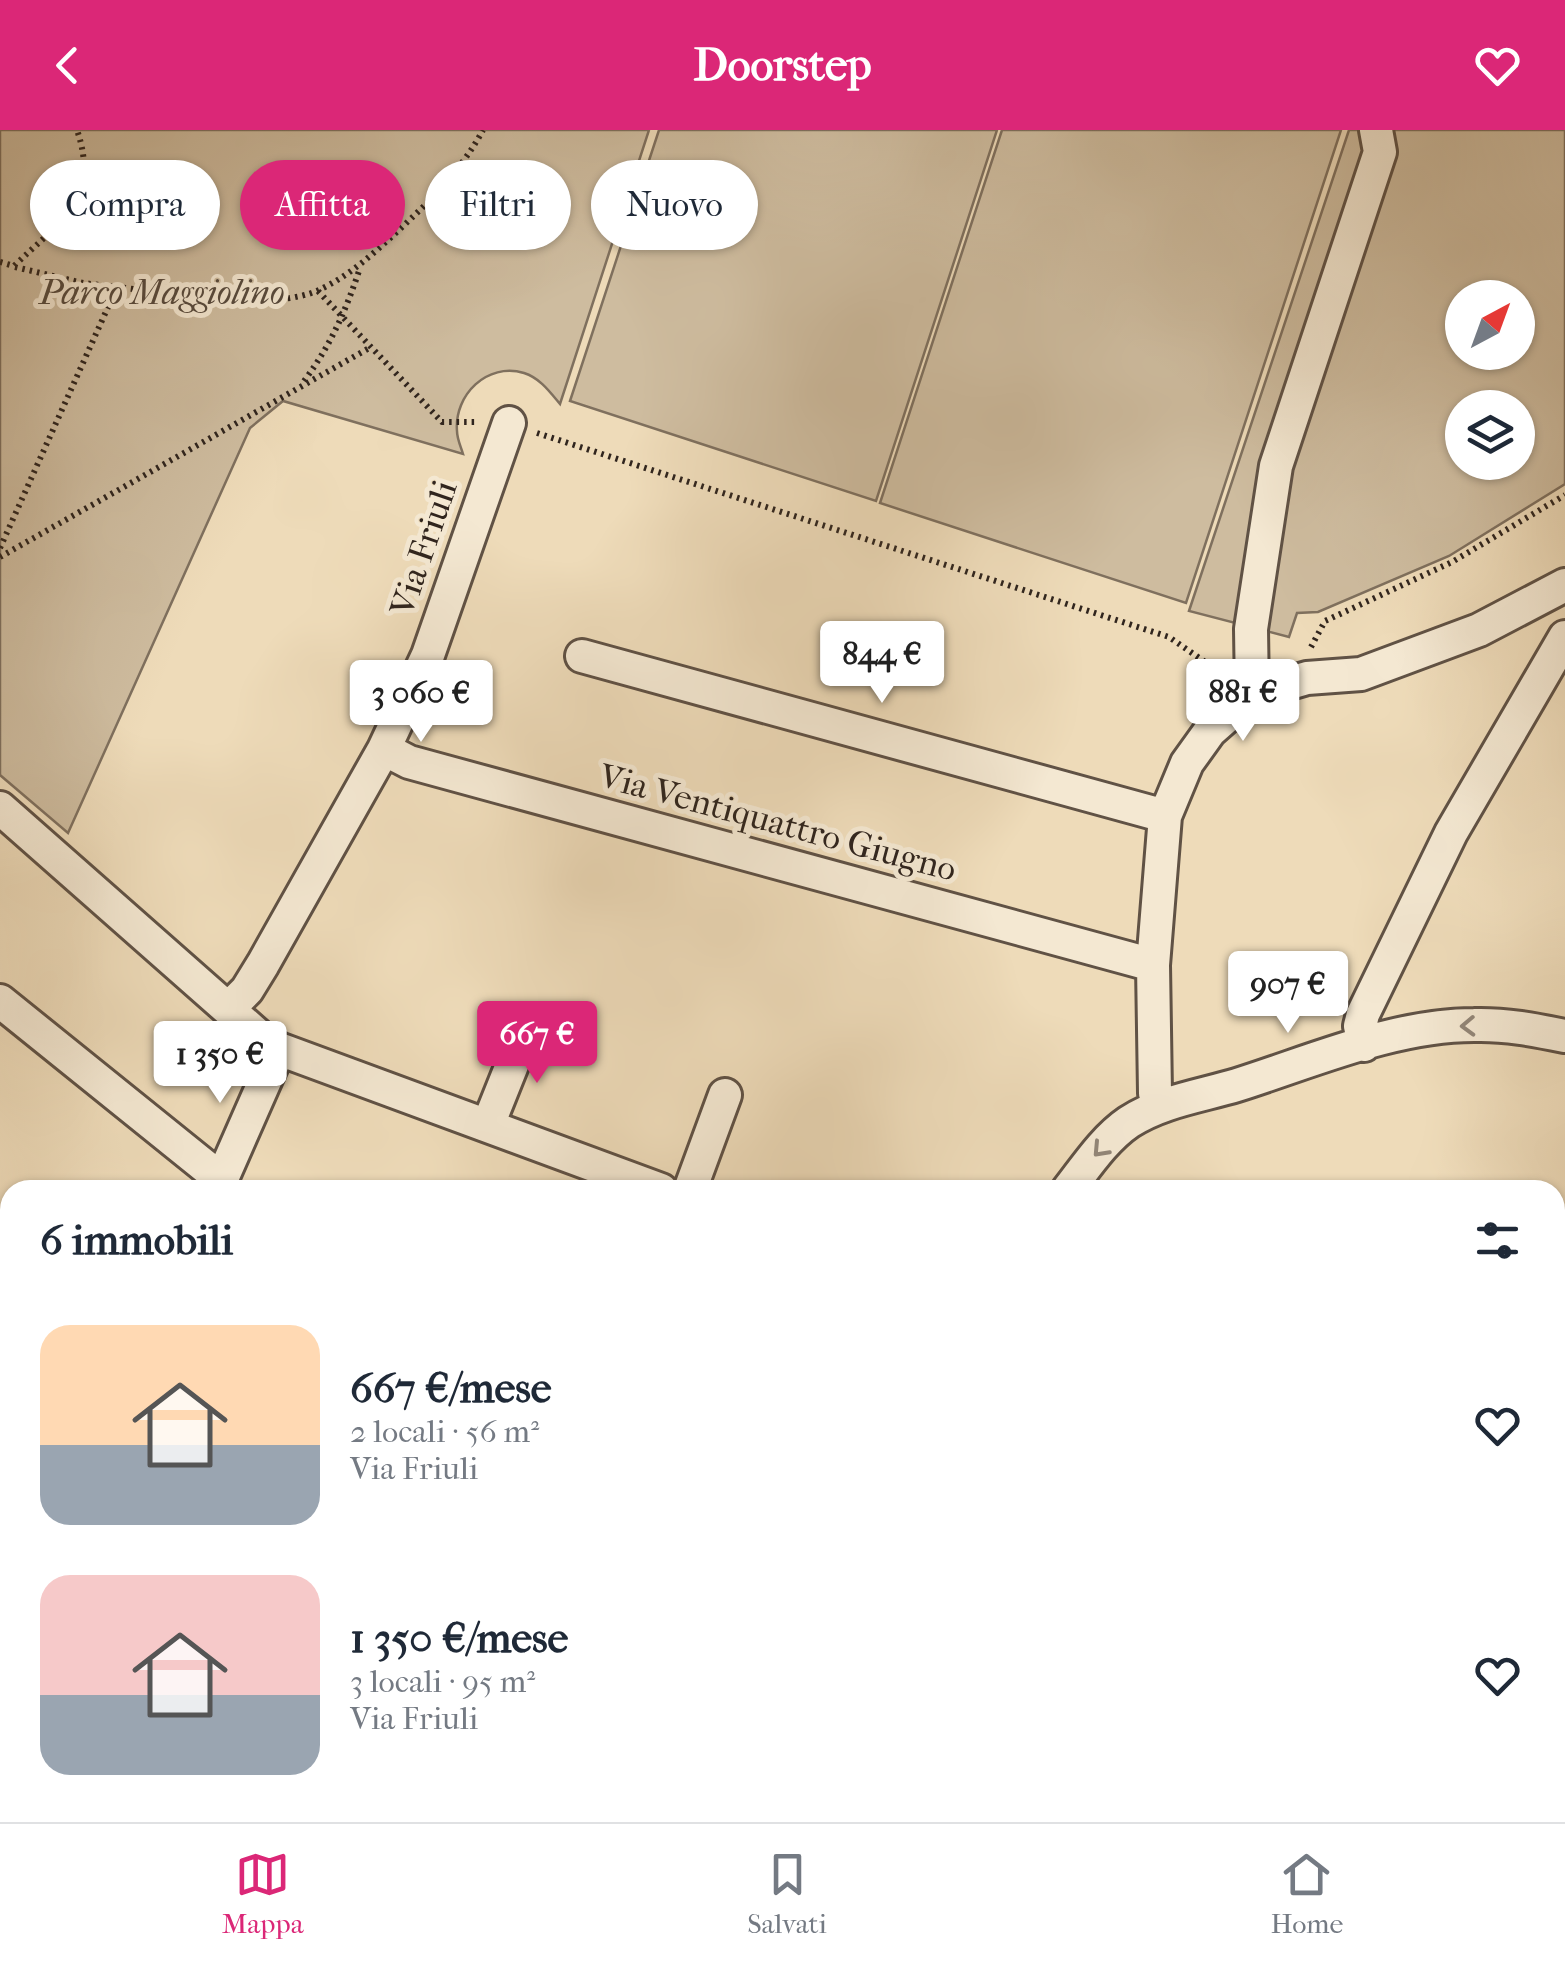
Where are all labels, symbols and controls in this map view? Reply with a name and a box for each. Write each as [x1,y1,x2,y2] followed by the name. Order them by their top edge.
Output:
[40,38,95,93] icon: back
[1470,38,1525,93] icon: heart
[693,39,872,92] text: Doorstep
[30,160,220,250] chip: Compra
[240,160,405,250] chip: Affitta
[425,160,571,250] chip: Filtri
[591,160,758,250] chip: Nuovo
[37,272,285,313] park label: Parco Maggiolino
[1445,280,1535,370] north arrow
[1445,280,1535,480] map controls
[1445,390,1535,480] button: layers
[381,475,466,622] street label: Via Friuli
[812,621,952,706] pin: 844 €
[842,635,922,672] text: 844 €
[1173,659,1313,744] pin: 881 €
[329,660,513,745] pin: 3 060 €
[1208,673,1278,710] text: 881 €
[372,674,470,711] text: 3 060 €
[594,755,961,890] street label: Via Ventiquattro Giugno
[1218,951,1358,1036] pin: 907 €
[1250,965,1326,1002] text: 907 €
[467,1001,607,1086] pin: 667 €
[499,1015,575,1052] text: 667 €
[1460,1015,1476,1036] one-way arrow
[128,1021,312,1106] pin: 1 350 €
[176,1035,264,1072] text: 1 350 €
[1094,1139,1112,1157] one-way arrow
[1470,1213,1525,1268] icon: filters
[40,1216,233,1265] text: 6 immobili
[350,1364,551,1413] text: 667 €/mese
[120,1365,240,1485] icon: home
[1470,1398,1525,1453] icon: heart
[350,1413,539,1450] text: 2 locali · 56 m²
[350,1450,478,1487] text: Via Friuli
[350,1614,568,1663] text: 1 350 €/mese
[120,1615,240,1735] icon: home
[1470,1648,1525,1703] icon: heart
[350,1663,535,1700] text: 3 locali · 95 m²
[350,1700,478,1737] text: Via Friuli
[222,1847,304,1940] tab: Mappa
[747,1847,827,1940] tab: Salvati
[1270,1847,1343,1940] tab: Home

